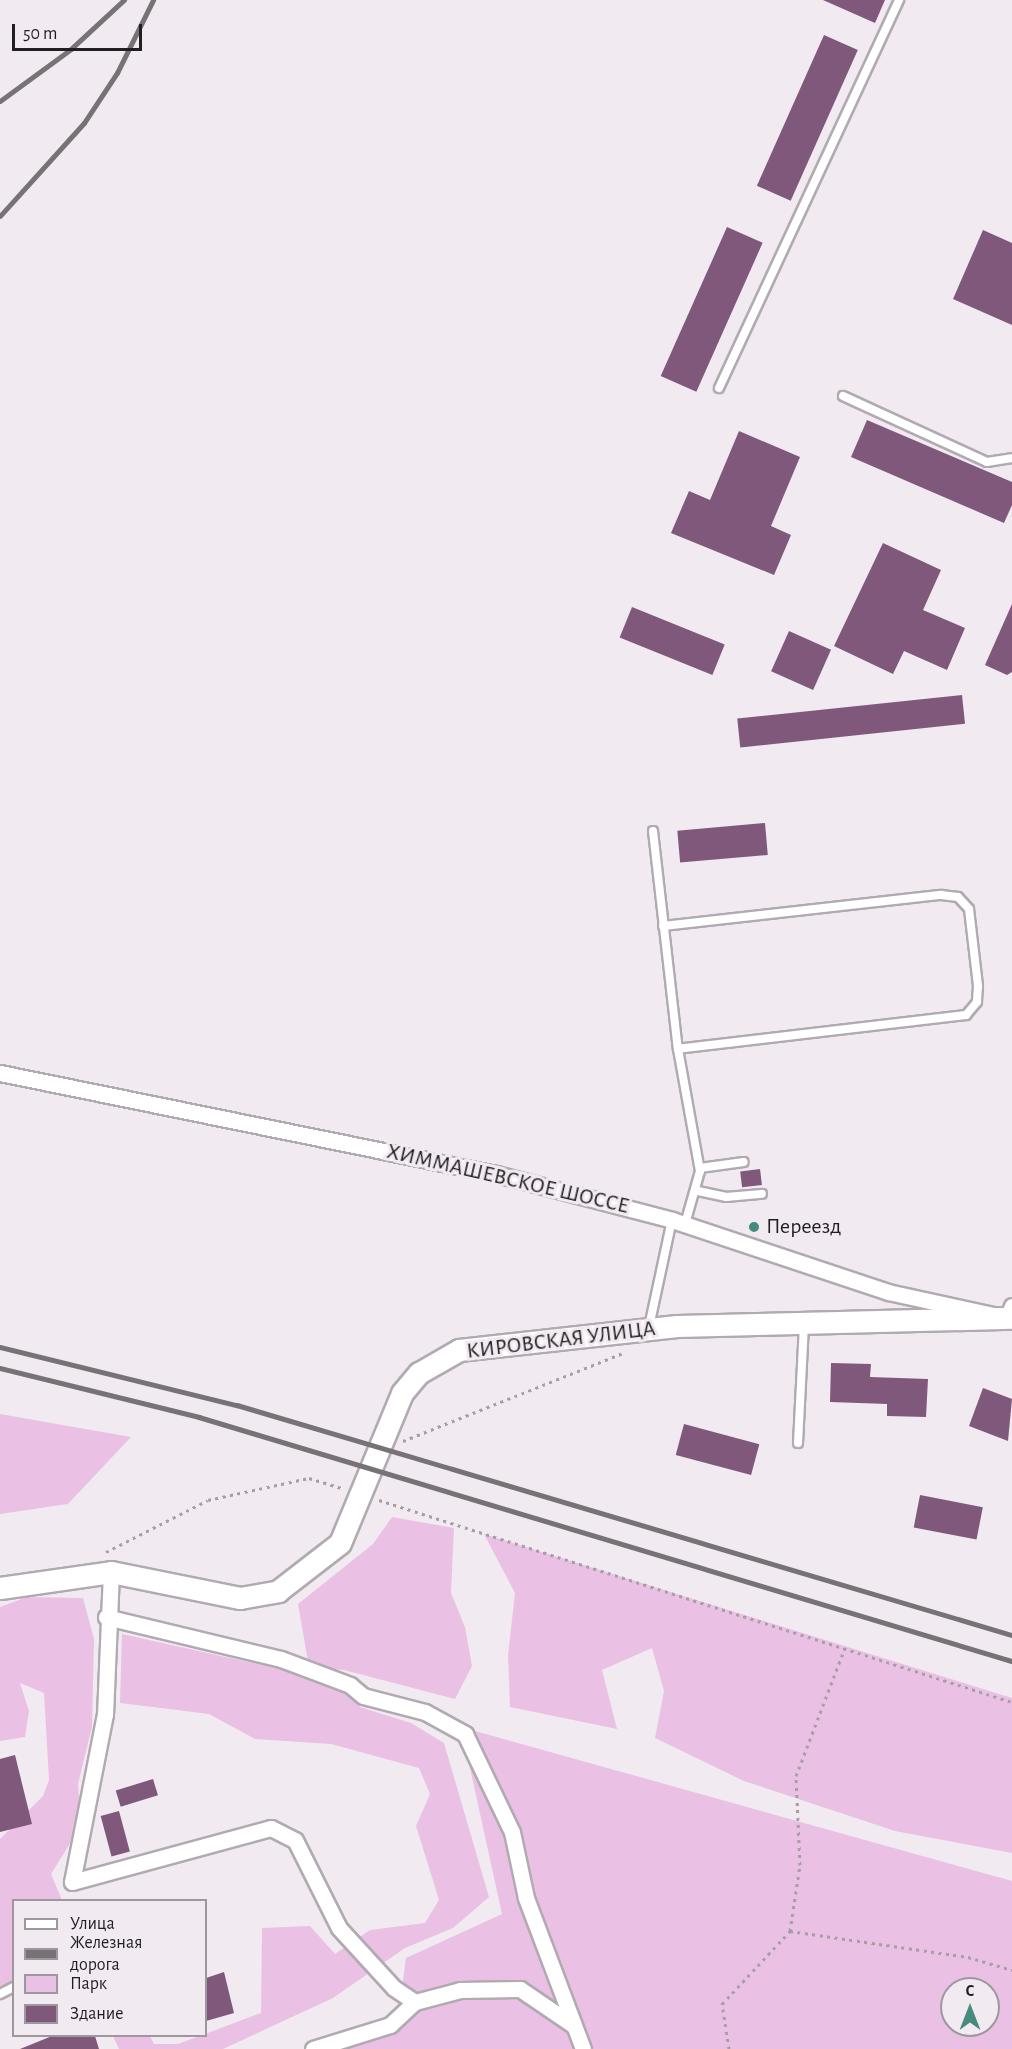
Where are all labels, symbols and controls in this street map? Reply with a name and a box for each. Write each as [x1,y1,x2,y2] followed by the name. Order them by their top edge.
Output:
[15,12,146,50] scale bar
[23,25,57,43] text: 50 m
[384,1138,632,1220] street label: ХИММАШЕВСКОЕ ШОССЕ
[766,1214,841,1240] place label: Переезд
[747,1220,761,1234] marker: Переезд
[465,1315,657,1365] street label: КИРОВСКАЯ УЛИЦА
[12,1899,207,2037] legend
[70,1915,115,1933] text: Улица
[70,1934,142,1974] text: Железная дорога
[70,1975,107,1993] text: Парк
[940,1977,1000,2037] north arrow
[966,1983,974,1999] text: С
[70,2005,124,2023] text: Здание

